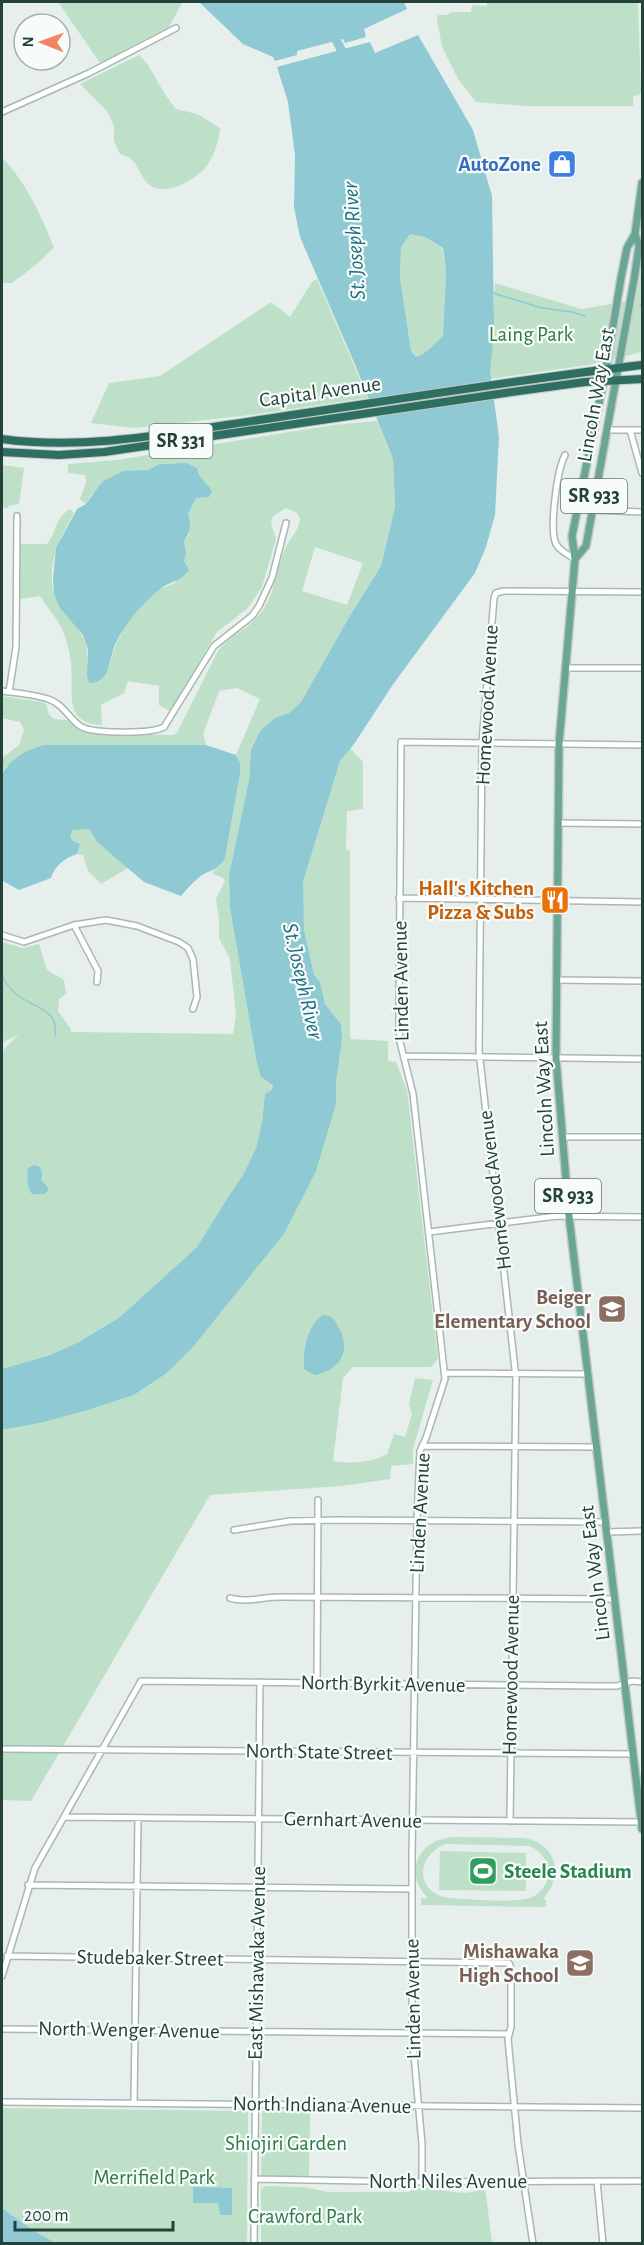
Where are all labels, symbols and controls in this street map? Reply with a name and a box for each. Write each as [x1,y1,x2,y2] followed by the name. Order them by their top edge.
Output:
[12,12,72,72] north arrow
[20,36,36,47] text: N
[546,148,578,180] shop icon: AutoZone
[458,154,541,175] place label: AutoZone
[339,180,370,301] water label: St. Joseph River
[489,324,574,345] park label: Laing Park
[574,326,618,464] street label: Lincoln Way East
[258,373,382,411] street label: Capital Avenue
[150,424,213,458] road number: SR 331
[561,479,627,513] road number: SR 933
[472,624,502,786] street label: Homewood Avenue
[418,878,534,923] place label: Hall's Kitchen Pizza & Subs
[539,884,571,916] restaurant icon: Hall's Kitchen Pizza & Subs
[389,920,413,1042] street label: Linden Avenue
[278,921,327,1042] water label: St. Joseph River
[530,1020,558,1157] street label: Lincoln Way East
[475,1109,515,1271] street label: Homewood Avenue
[535,1179,601,1213] road number: SR 933
[434,1287,592,1332] place label: Beiger Elementary School
[596,1293,628,1325] school or university icon: Beiger Elementary School
[406,1452,434,1574] street label: Linden Avenue
[576,1504,614,1642] street label: Lincoln Way East
[499,1595,523,1755] street label: Homewood Avenue
[300,1672,466,1696] street label: North Byrkit Avenue
[245,1740,393,1764] street label: North State Street
[284,1808,422,1832] street label: Gernhart Avenue
[467,1855,499,1887] sports icon: Steele Stadium
[504,1861,632,1882] place label: Steele Stadium
[245,1866,269,2060] street label: East Mishawaka Avenue
[401,1938,425,2060] street label: Linden Avenue
[458,1941,559,1986] place label: Mishawaka High School
[76,1946,224,1970] street label: Studebaker Street
[564,1947,596,1979] school or university icon: Mishawaka High School
[38,2018,220,2042] street label: North Wenger Avenue
[232,2093,412,2117] street label: North Indiana Avenue
[225,2133,347,2154] park label: Shiojiri Garden
[93,2167,215,2188] park label: Merrifield Park
[369,2171,527,2192] street label: North Niles Avenue
[15,2194,172,2232] scale bar
[248,2206,362,2227] park label: Crawford Park
[24,2207,69,2225] text: 200 m

